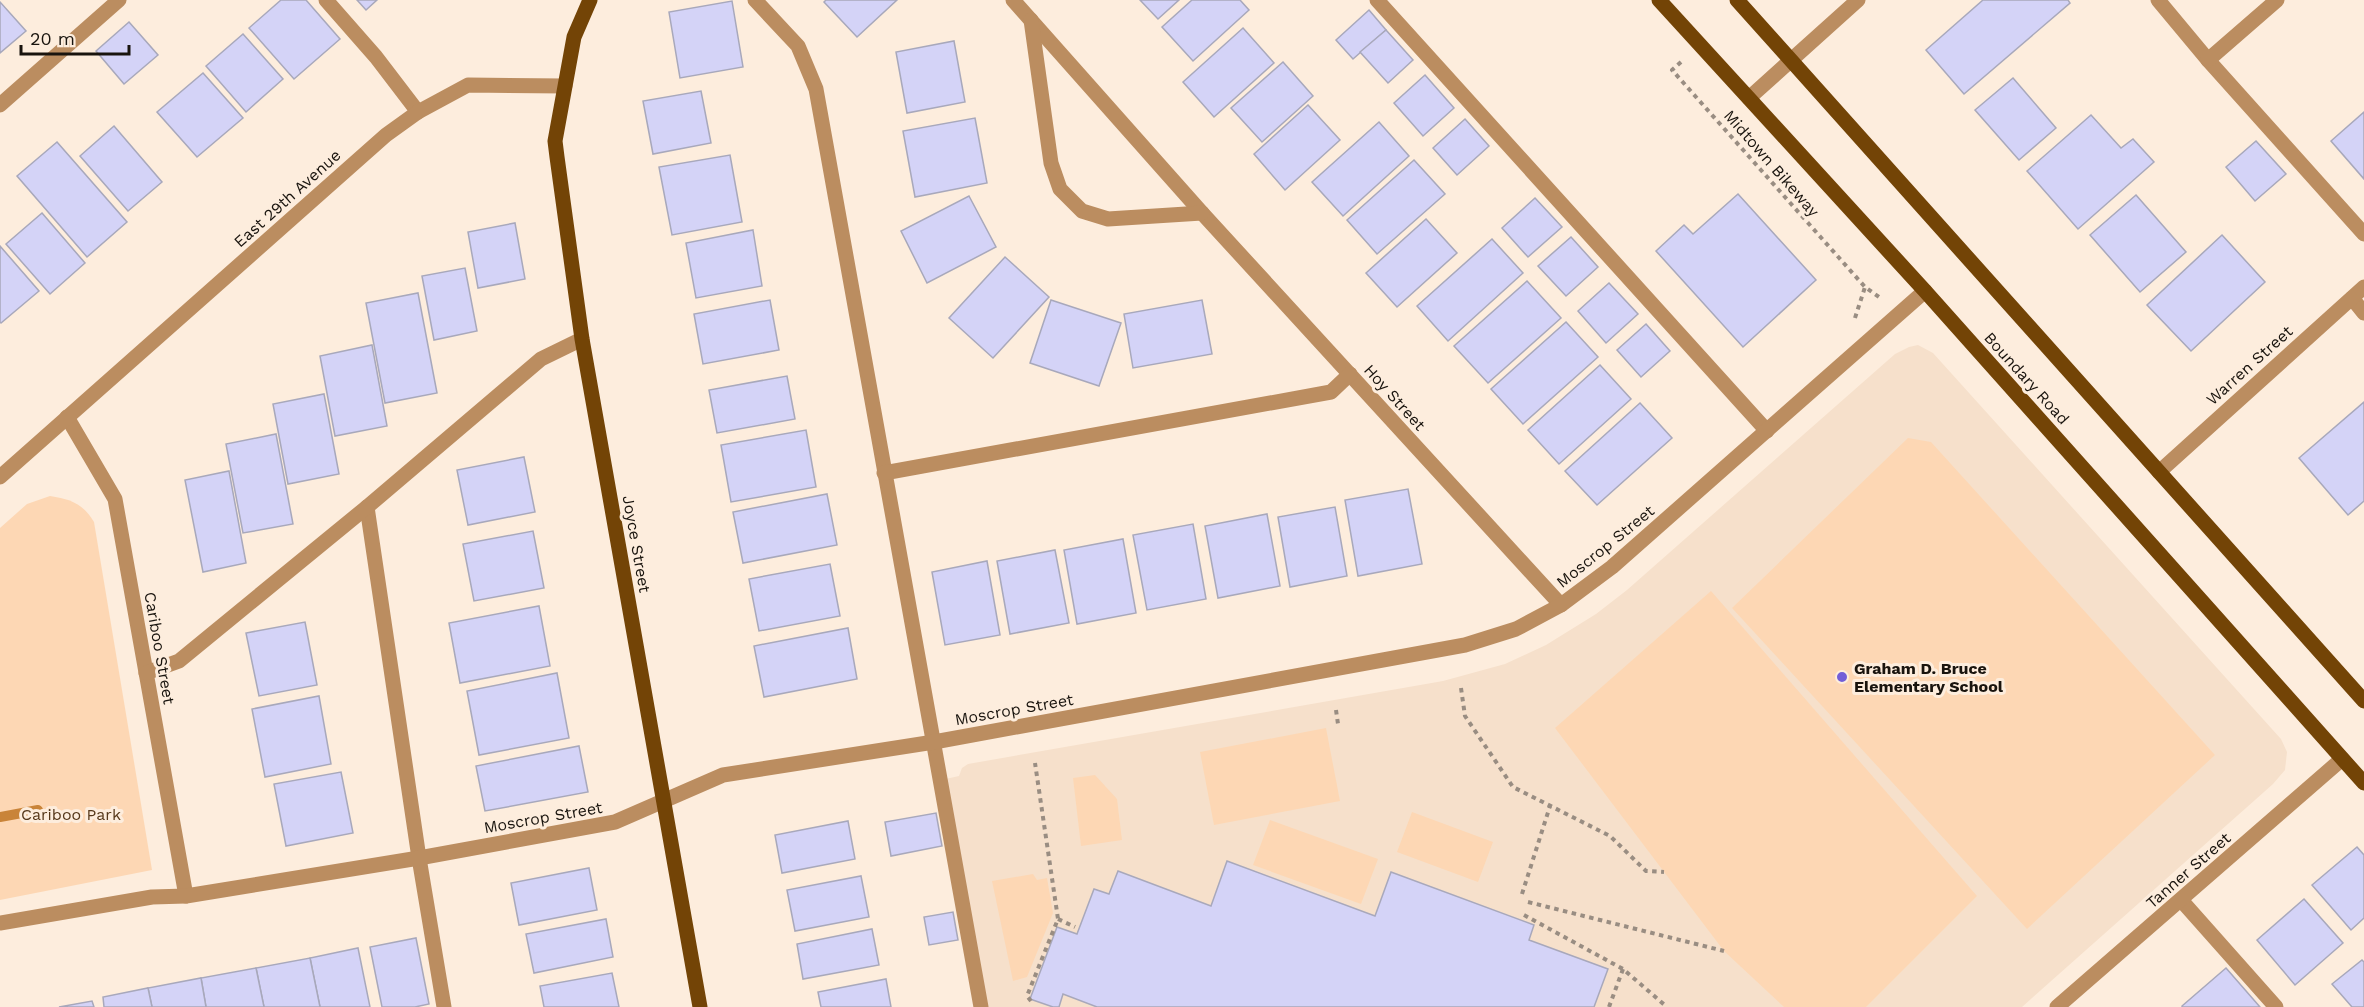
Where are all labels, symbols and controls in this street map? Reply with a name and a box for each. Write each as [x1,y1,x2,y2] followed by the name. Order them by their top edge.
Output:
[21,18,129,56] scale bar
[30,28,75,49] text: 20 m
[1720,106,1824,221] street label: Midtown Bikeway
[230,145,345,251] street label: East 29th Avenue
[2202,322,2297,409] street label: Warren Street
[1980,328,2073,428] street label: Boundary Road
[1360,360,1429,435] street label: Hoy Street
[619,494,654,594] street label: Joyce Street
[1553,501,1658,592] street label: Moscrop Street
[140,590,179,706] street label: Cariboo Street
[1854,659,2004,696] place label: Graham D. Bruce Elementary School
[1835,670,1849,684] marker: Graham D. Bruce Elementary School
[953,690,1075,729] street label: Moscrop Street
[482,798,604,837] street label: Moscrop Street
[21,805,121,824] park label: Cariboo Park
[2142,828,2235,912] street label: Tanner Street

